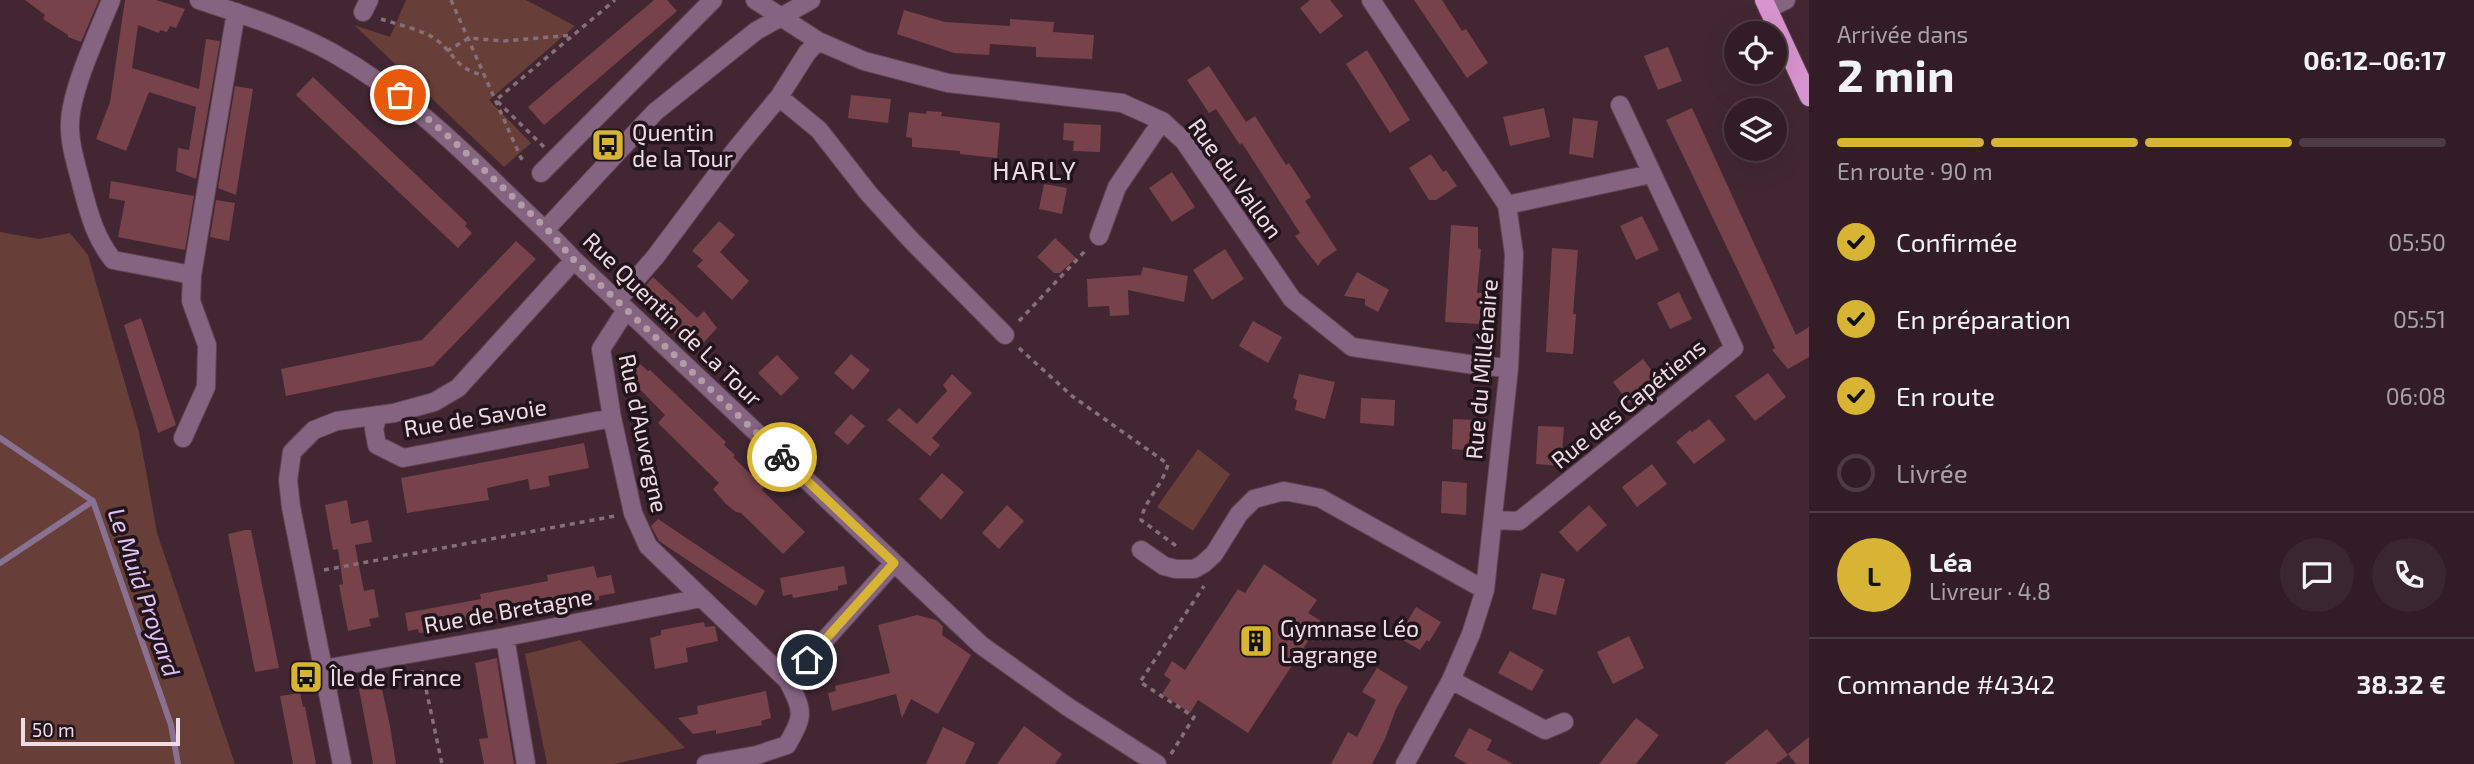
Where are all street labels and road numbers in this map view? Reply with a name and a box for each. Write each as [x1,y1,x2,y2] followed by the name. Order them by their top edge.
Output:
[1183,112,1289,244] street label: Rue du Vallon
[578,226,768,412] street label: Rue Quentin de La Tour
[1459,278,1503,460] street label: Rue du Millénaire
[1545,332,1711,474] street label: Rue des Capétiens
[614,351,674,515] street label: Rue d'Auvergne
[402,392,548,442] street label: Rue de Savoie
[421,581,595,639] street label: Rue de Bretagne

